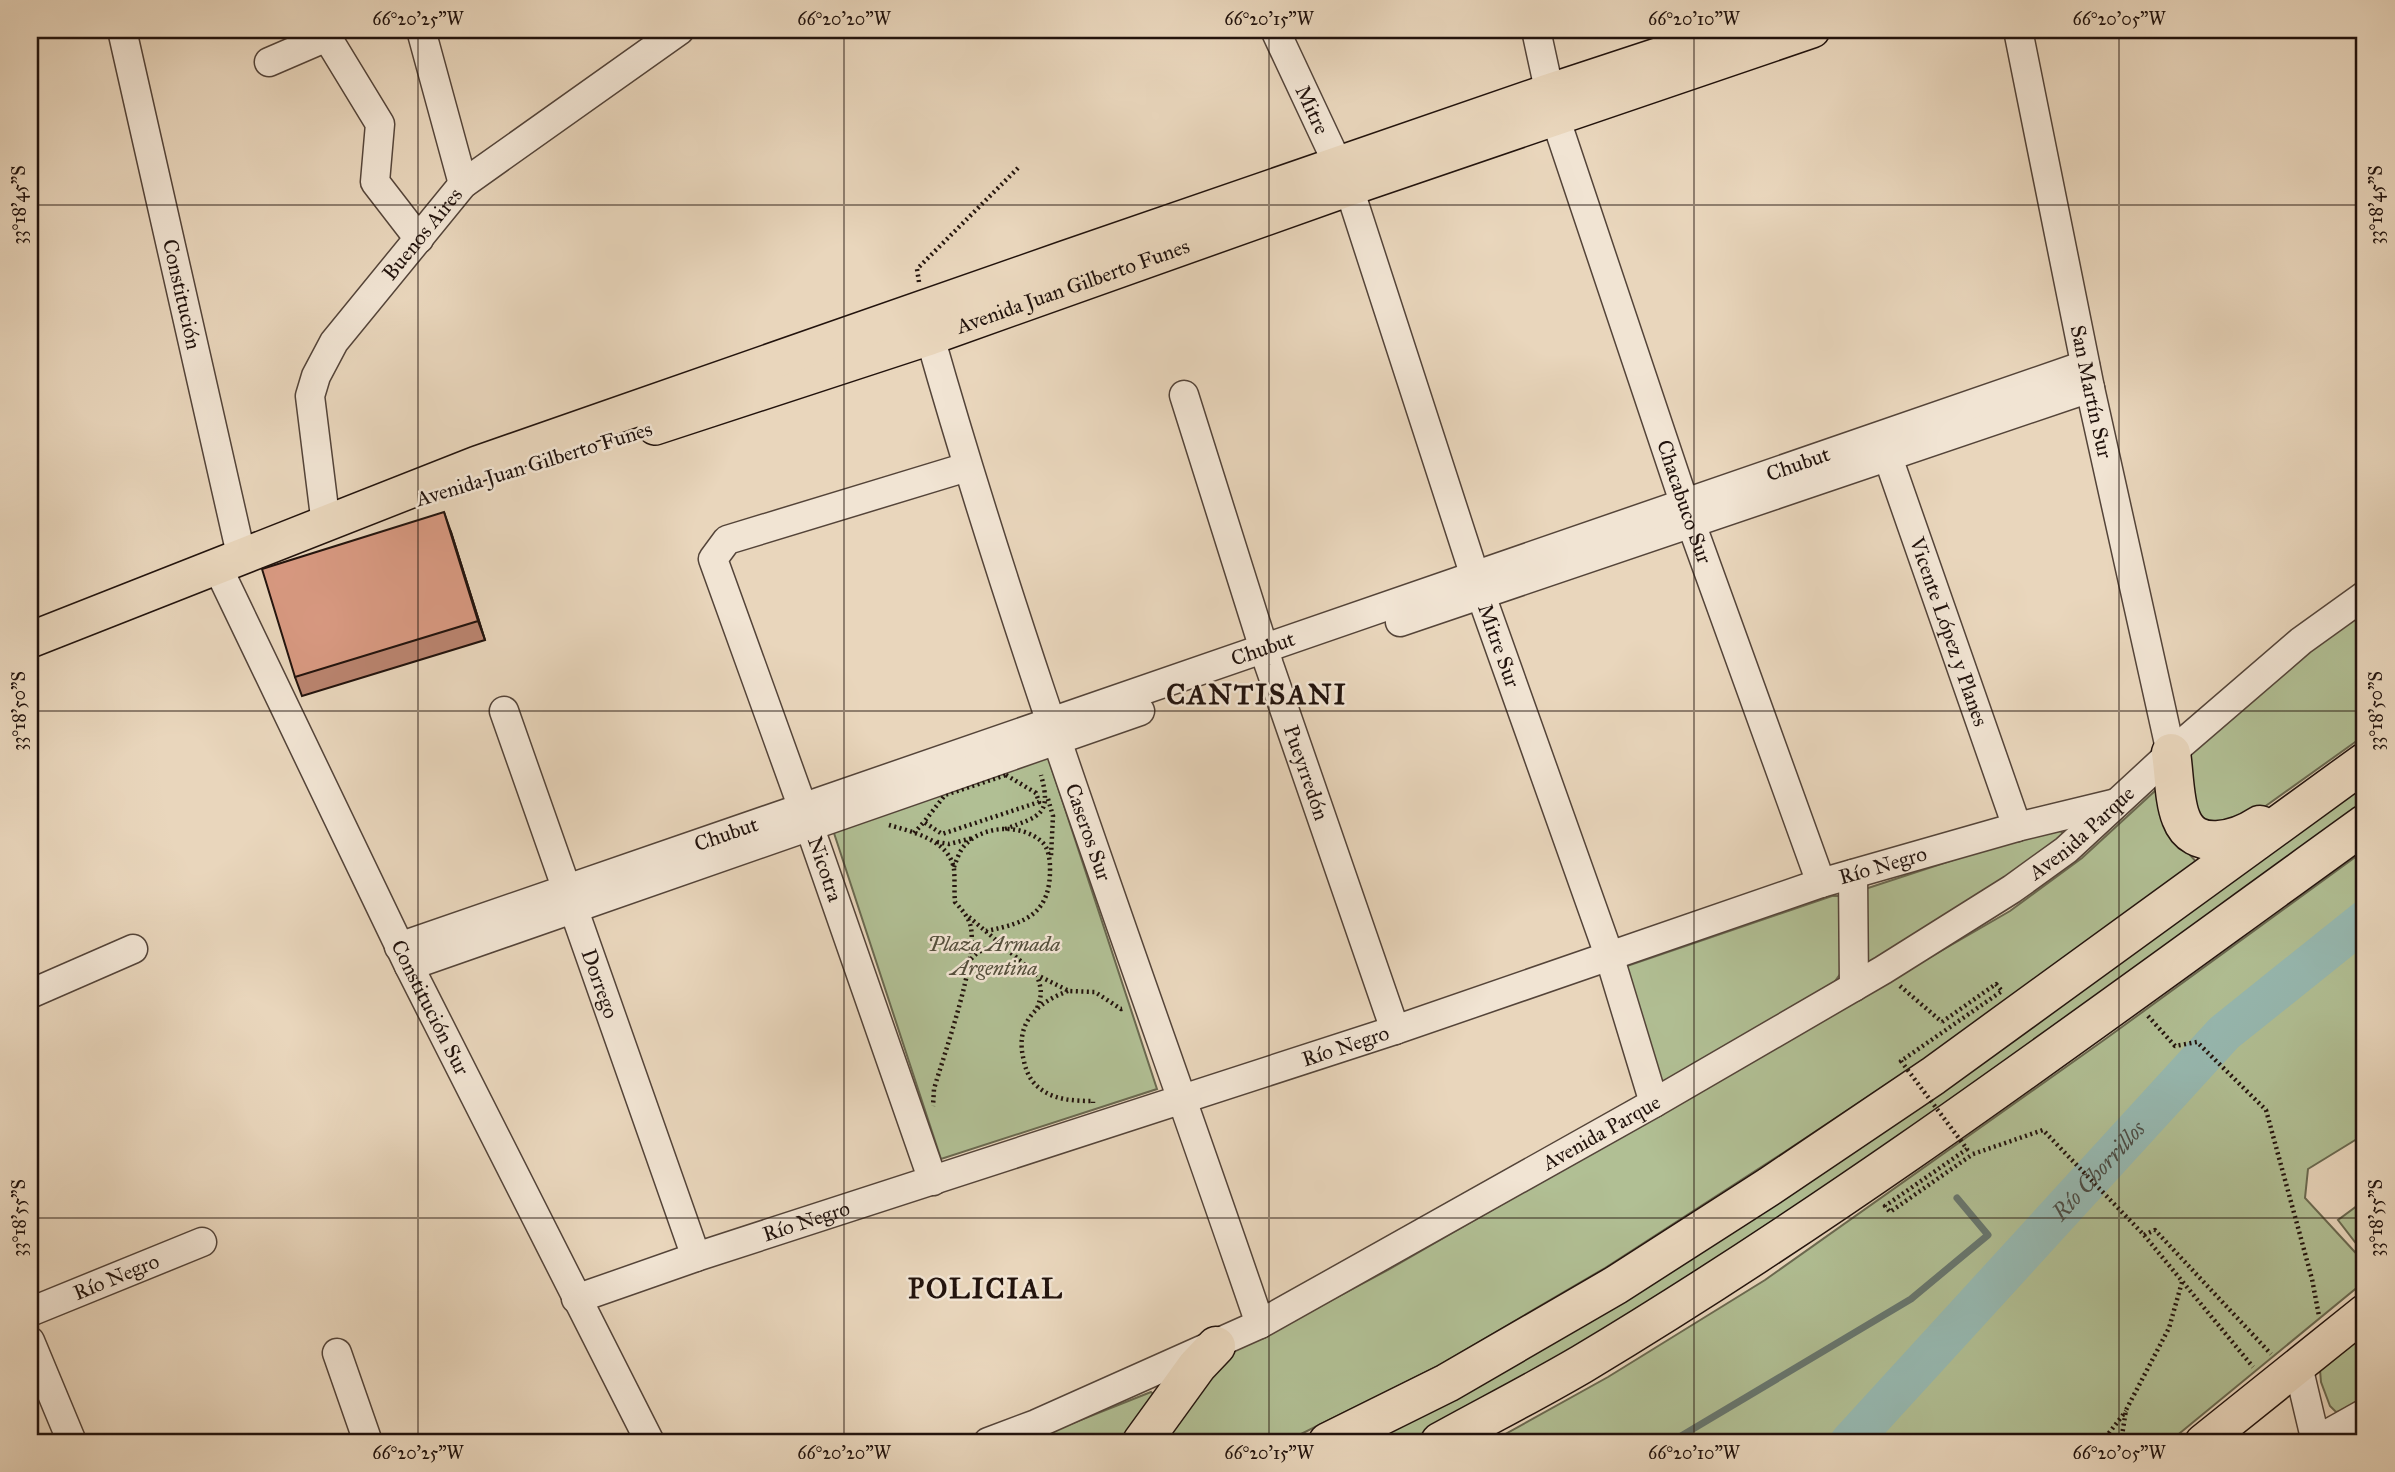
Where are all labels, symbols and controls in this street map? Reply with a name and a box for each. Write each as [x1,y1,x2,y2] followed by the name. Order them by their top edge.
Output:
[372,8,465,30] text: 66°20'25"W
[797,8,892,30] text: 66°20'20"W
[1224,8,1315,30] text: 66°20'15"W
[1648,8,1741,30] text: 66°20'10"W
[2072,8,2166,30] text: 66°20'05"W
[1290,81,1335,139] street label: Mitre
[8,165,30,245] text: 33°18'45"S
[2365,165,2387,245] text: 33°18'45"S
[377,182,468,286] street label: Buenos Aires
[952,233,1193,340] street label: Avenida Juan Gilberto Funes
[157,237,207,352] street label: Constitución
[2065,323,2118,461] street label: San Martín Sur
[412,416,655,513] street label: Avenida Juan Gilberto Funes
[1651,437,1718,567] street label: Chacabuco Sur
[1763,441,1834,487] street label: Chubut
[1904,533,1994,730] street label: Vicente López y Planes
[1472,600,1526,691] street label: Mitre Sur
[1228,626,1299,672] street label: Chubut
[8,671,30,751] text: 33°18'50"S
[2365,671,2387,751] text: 33°18'50"S
[1166,677,1348,712] district label: CANTISANI
[1278,722,1335,824] street label: Pueyrredón
[1060,780,1117,885] street label: Caseros Sur
[2023,780,2140,886] street label: Avenida Parque
[691,811,762,857] street label: Chubut
[802,833,848,905] street label: Nicotra
[1836,840,1930,890] street label: Río Negro
[928,931,1060,981] park label: Plaza Armada Argentina
[385,936,475,1080] street label: Constitución Sur
[576,945,624,1022] street label: Dorrego
[1299,1020,1393,1072] street label: Río Negro
[1537,1089,1665,1176] street label: Avenida Parque
[2045,1115,2151,1227] water label: Río Chorrillos
[8,1179,30,1257] text: 33°18'55"S
[2365,1179,2387,1257] text: 33°18'55"S
[759,1195,853,1248] street label: Río Negro
[69,1248,163,1306] street label: Río Negro
[908,1271,1064,1306] district label: POLICIAL
[372,1442,465,1464] text: 66°20'25"W
[797,1442,892,1464] text: 66°20'20"W
[1224,1442,1315,1464] text: 66°20'15"W
[1648,1442,1741,1464] text: 66°20'10"W
[2072,1442,2166,1464] text: 66°20'05"W

